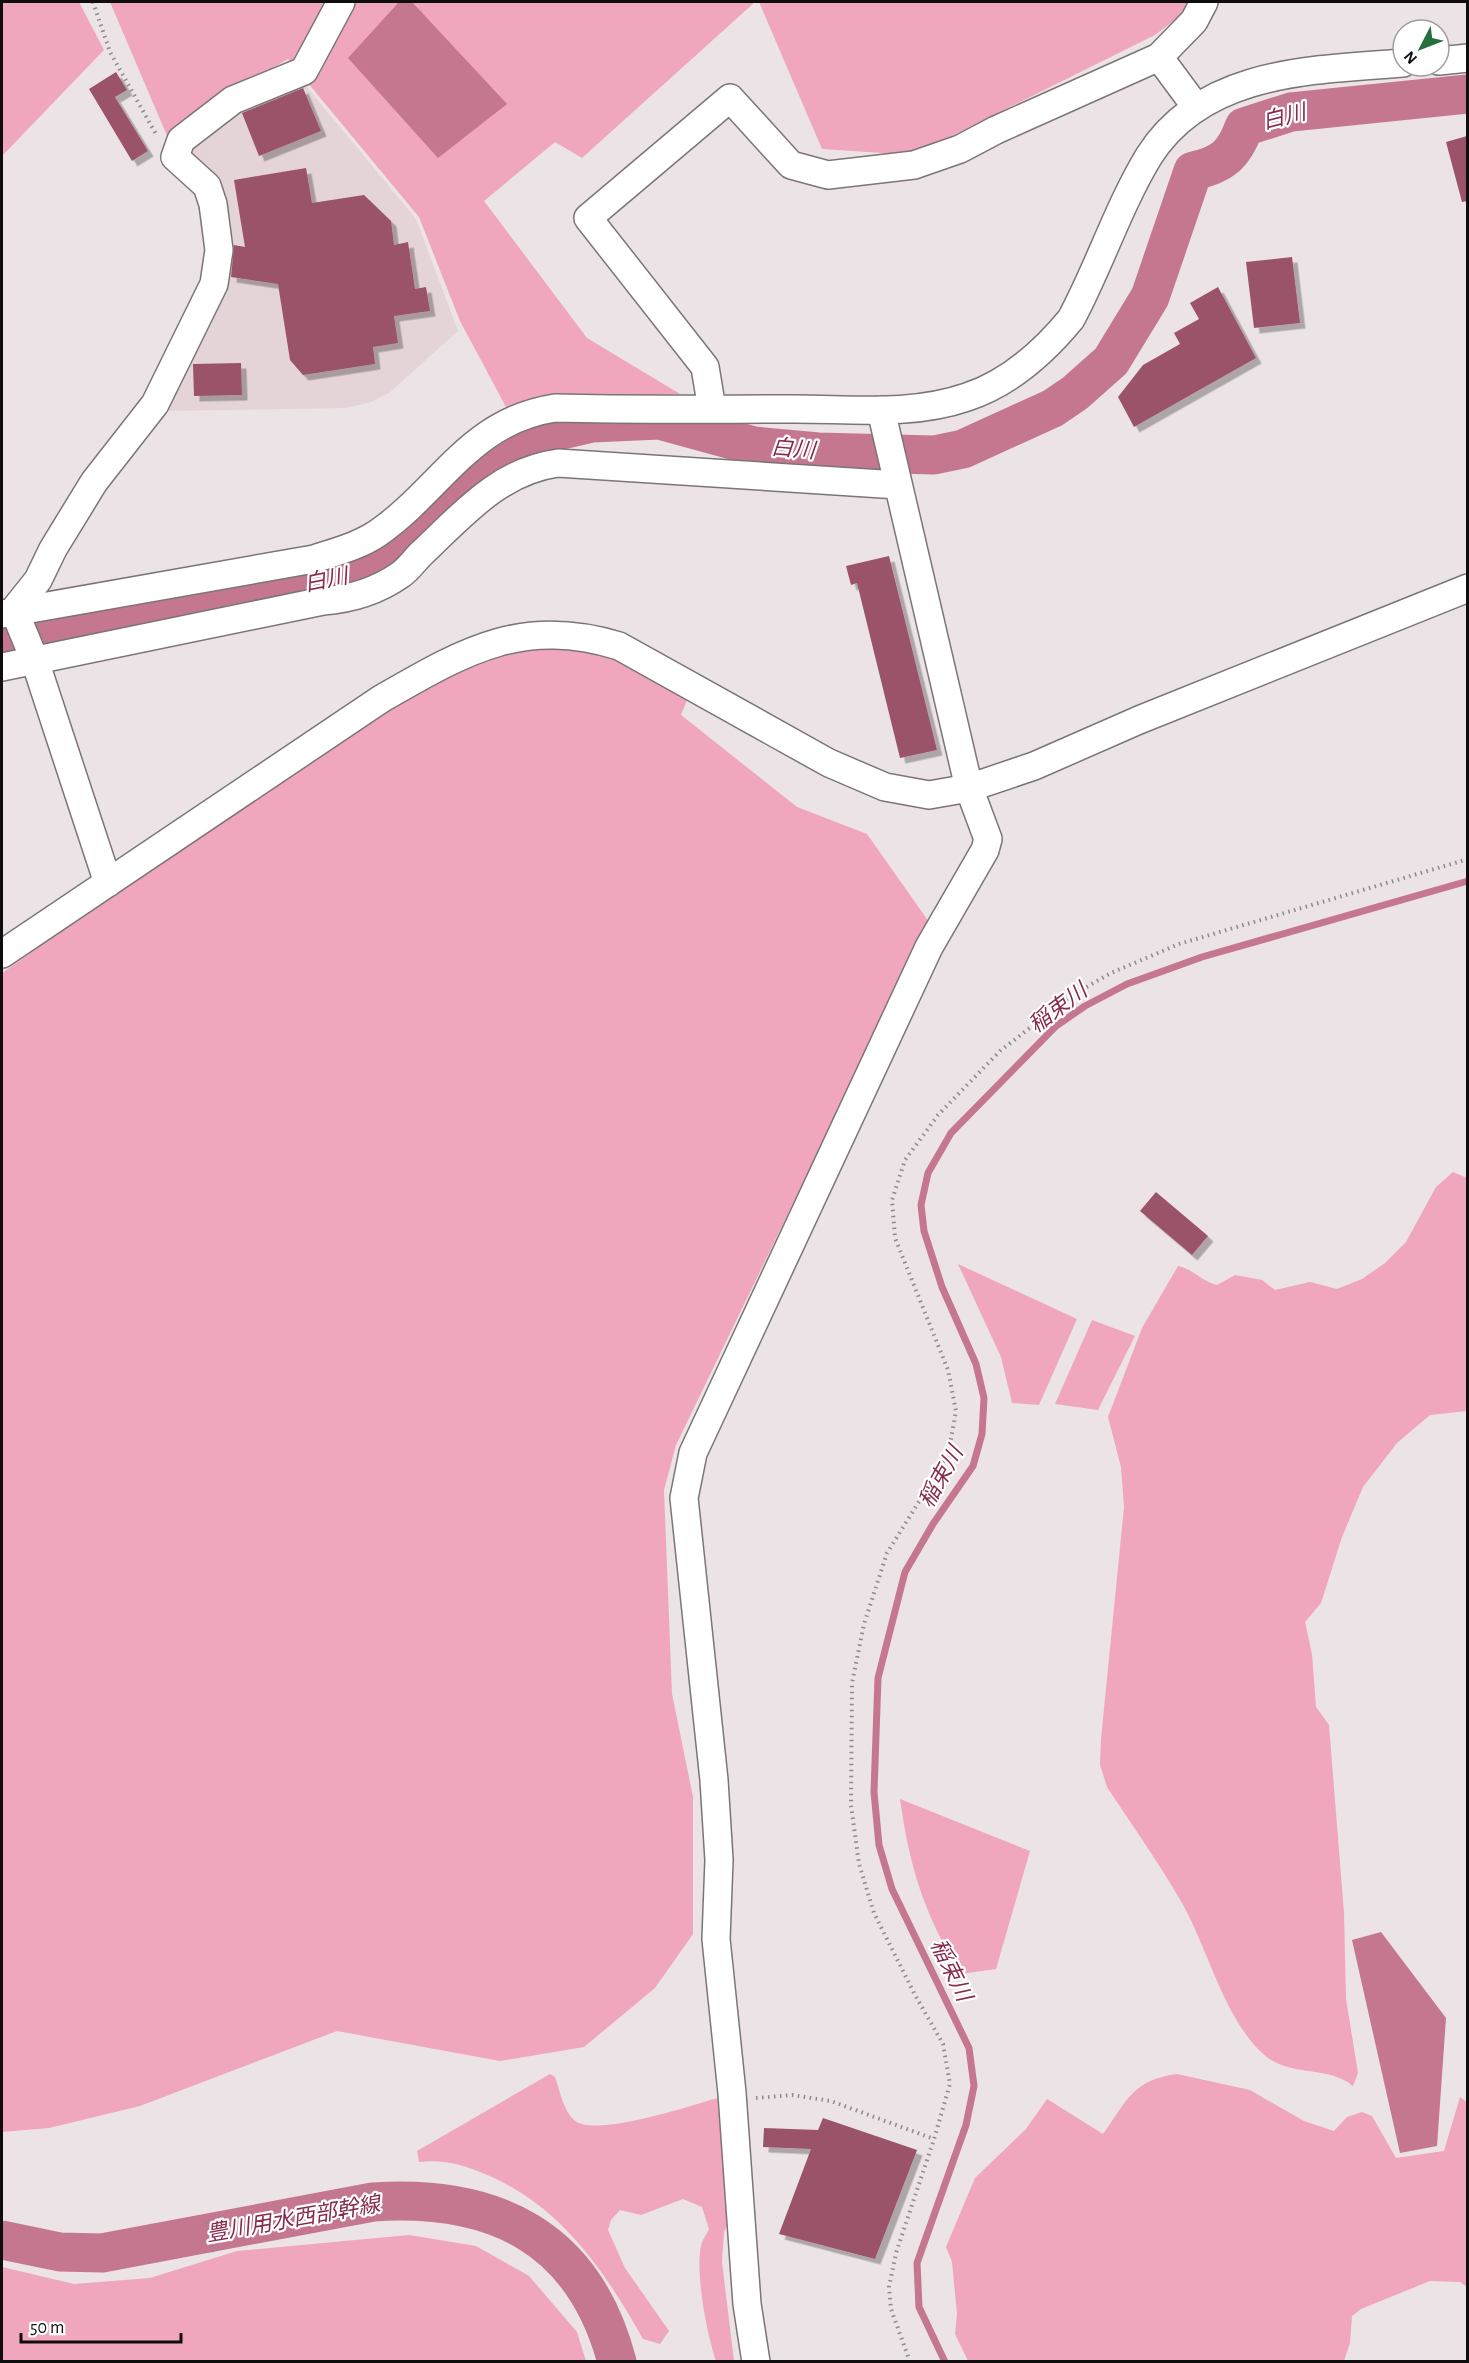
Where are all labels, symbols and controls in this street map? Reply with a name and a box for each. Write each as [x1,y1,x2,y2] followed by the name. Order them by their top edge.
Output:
[1391,18,1451,78] north arrow
[1401,48,1420,67] text: N
[1260,100,1310,133] water label: 白川
[770,435,818,462] water label: 白川
[302,564,352,595] water label: 白川
[1024,977,1093,1037] water label: 稲束川
[915,1441,968,1511] water label: 稲束川
[927,1935,977,2006] water label: 稲束川
[204,2191,385,2245] water label: 豊川用水西部幹線
[21,2306,182,2344] scale bar
[30,2319,64,2337] text: 50 m

